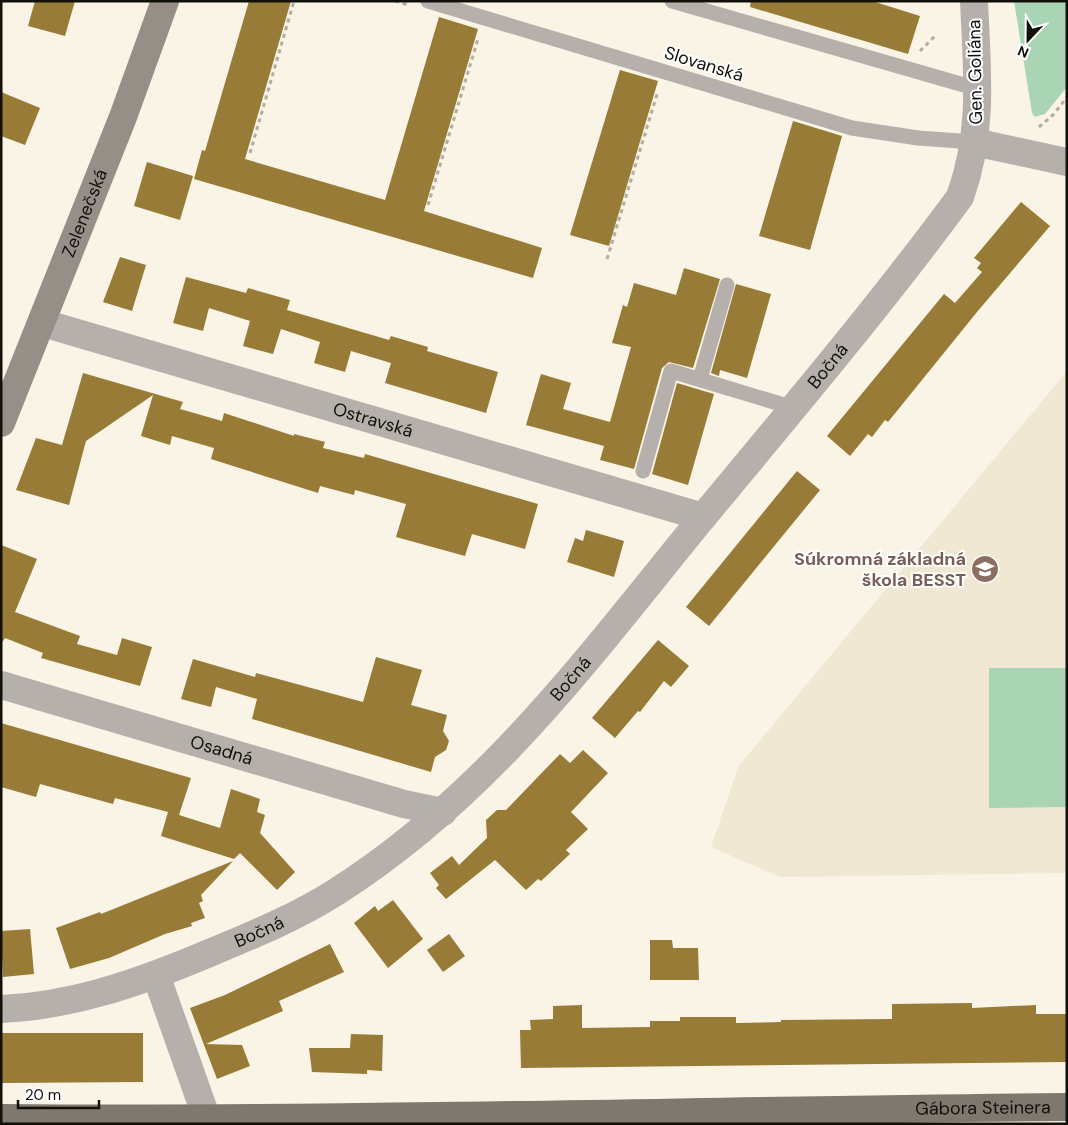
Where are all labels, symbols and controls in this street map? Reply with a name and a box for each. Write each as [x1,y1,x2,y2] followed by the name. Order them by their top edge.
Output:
[1003,15,1053,65] north arrow
[962,19,988,125] street label: Gen. Goliána
[661,41,747,87] street label: Slovanská
[1015,42,1031,62] text: N
[56,165,113,261] street label: Zelenečská
[802,338,854,394] street label: Bočná
[330,397,416,443] street label: Ostravská
[794,547,966,592] place label: Súkromná základná škola BESST
[970,554,1000,584] school or university icon: Súkromná základná škola BESST
[545,651,597,706] street label: Bočná
[187,730,256,771] street label: Osadná
[231,910,288,953] street label: Bočná
[18,1078,99,1110] scale bar
[25,1085,61,1105] text: 20 m
[915,1095,1051,1121] street label: Gábora Steinera

